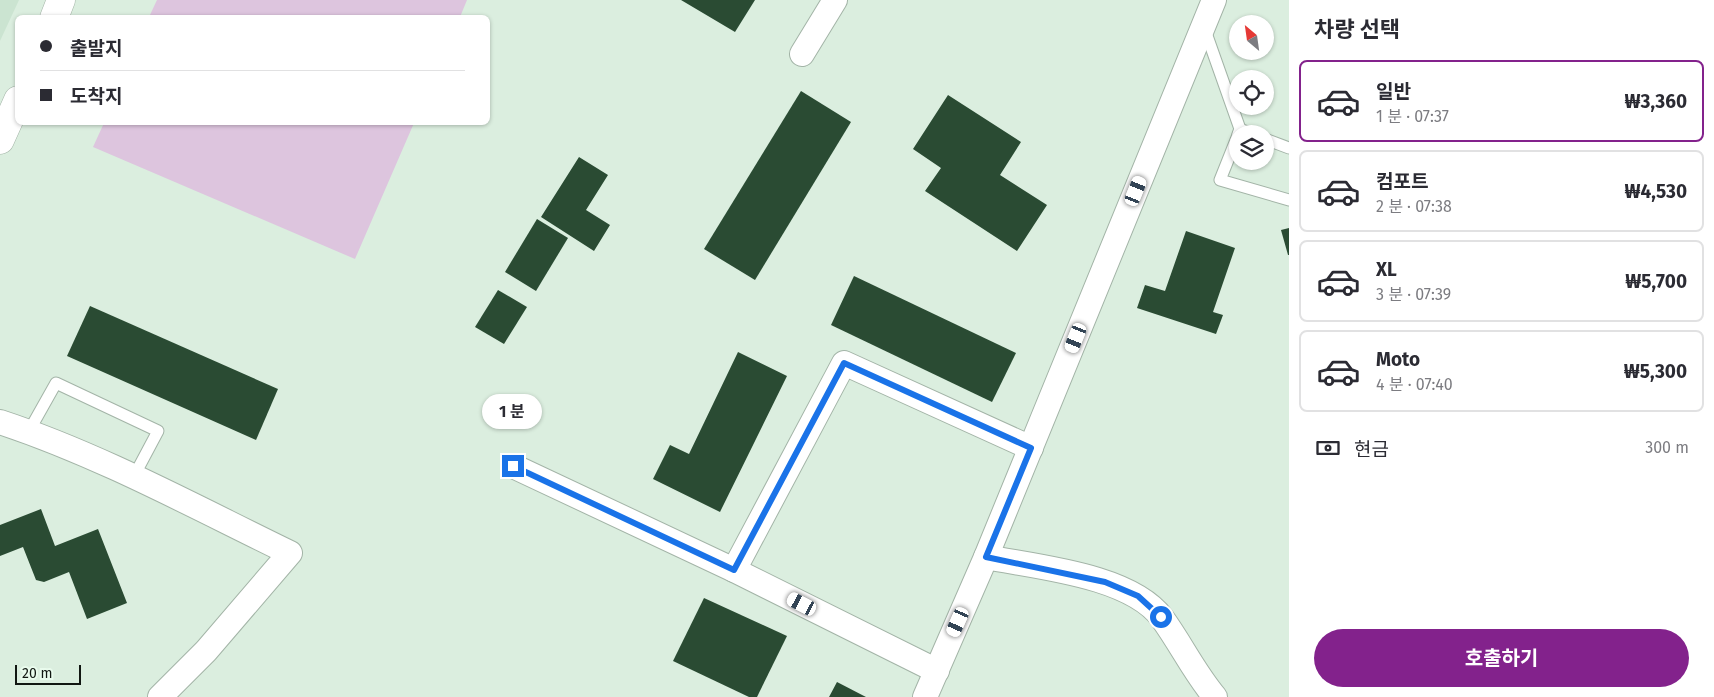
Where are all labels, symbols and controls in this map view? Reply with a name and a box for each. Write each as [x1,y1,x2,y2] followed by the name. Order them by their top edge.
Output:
[1229,15,1274,60] north arrow
[1229,15,1274,170] map controls
[1314,16,1400,43] text: 차량 선택
[70,37,122,60] text: 출발지
[1229,70,1274,115] button: locate
[1316,79,1361,124] icon: car
[1376,80,1411,103] text: 일반
[70,85,122,108] text: 도착지
[1625,90,1687,113] text: ₩3,360
[1376,107,1449,126] text: 1 분 · 07:37
[1229,125,1274,170] button: layers
[1316,169,1361,214] icon: car
[1376,170,1428,193] text: 컴포트
[1123,174,1148,208] car
[1624,180,1687,203] text: ₩4,530
[1376,197,1452,216] text: 2 분 · 07:38
[1376,258,1397,281] text: XL
[1316,259,1361,304] icon: car
[1625,270,1687,293] text: ₩5,700
[1376,285,1451,304] text: 3 분 · 07:39
[1063,321,1088,355] car
[1376,348,1420,371] text: Moto
[1316,349,1361,394] icon: car
[1624,360,1687,383] text: ₩5,300
[1376,375,1453,394] text: 4 분 · 07:40
[483,394,543,428] callout: 1 분
[499,402,525,421] text: 1 분
[1314,434,1342,462] icon: cash
[1354,438,1389,461] text: 현금
[1645,438,1689,457] text: 300 m
[502,455,524,477] route end
[785,591,818,617] car
[945,605,970,639] car
[1150,606,1172,628] route start
[1314,629,1689,687] button: 호출하기
[15,662,81,685] scale bar
[22,665,52,682] text: 20 m

